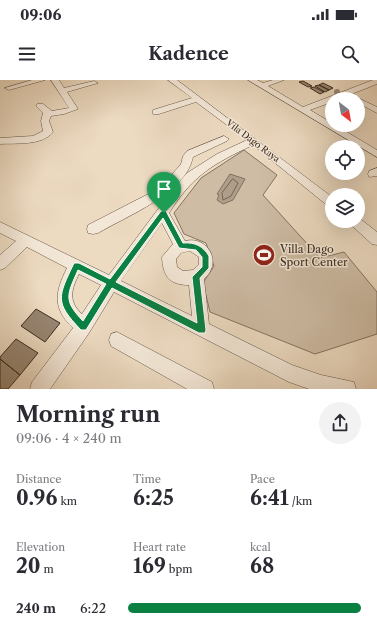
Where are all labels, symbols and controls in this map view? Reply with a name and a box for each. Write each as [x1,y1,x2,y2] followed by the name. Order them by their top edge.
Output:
[20,5,61,24] text: 09:06
[16,43,38,65] icon: menu
[148,43,229,65] text: Kadence
[339,43,361,65] icon: search
[325,92,365,132] north arrow
[325,92,365,228] map controls
[224,116,282,164] street label: Vila Dago Raya
[325,140,365,180] button: locate
[147,172,181,213] pin
[153,178,175,200] icon: arrive
[325,188,365,228] button: layers
[251,242,277,268] sports icon: Villa Dago Sport Center
[279,242,348,269] place label: Villa Dago Sport Center
[16,401,160,428] text: Morning run
[319,402,361,444] button: share
[16,430,122,446] text: 09:06 · 4 × 240 m
[16,472,62,486] text: Distance
[133,472,161,486] text: Time
[250,472,275,486] text: Pace
[16,486,57,510] text: 0.96
[133,486,174,510] text: 6:25
[250,486,289,510] text: 6:41
[57,494,77,508] text: km
[289,494,312,508] text: /km
[16,540,65,554] text: Elevation
[133,540,186,554] text: Heart rate
[250,540,271,554] text: kcal
[16,554,41,578] text: 20
[133,554,166,578] text: 169
[250,554,274,578] text: 68
[41,562,54,576] text: m
[166,562,192,576] text: bpm
[16,600,56,616] text: 240 m
[80,600,106,616] text: 6:22

